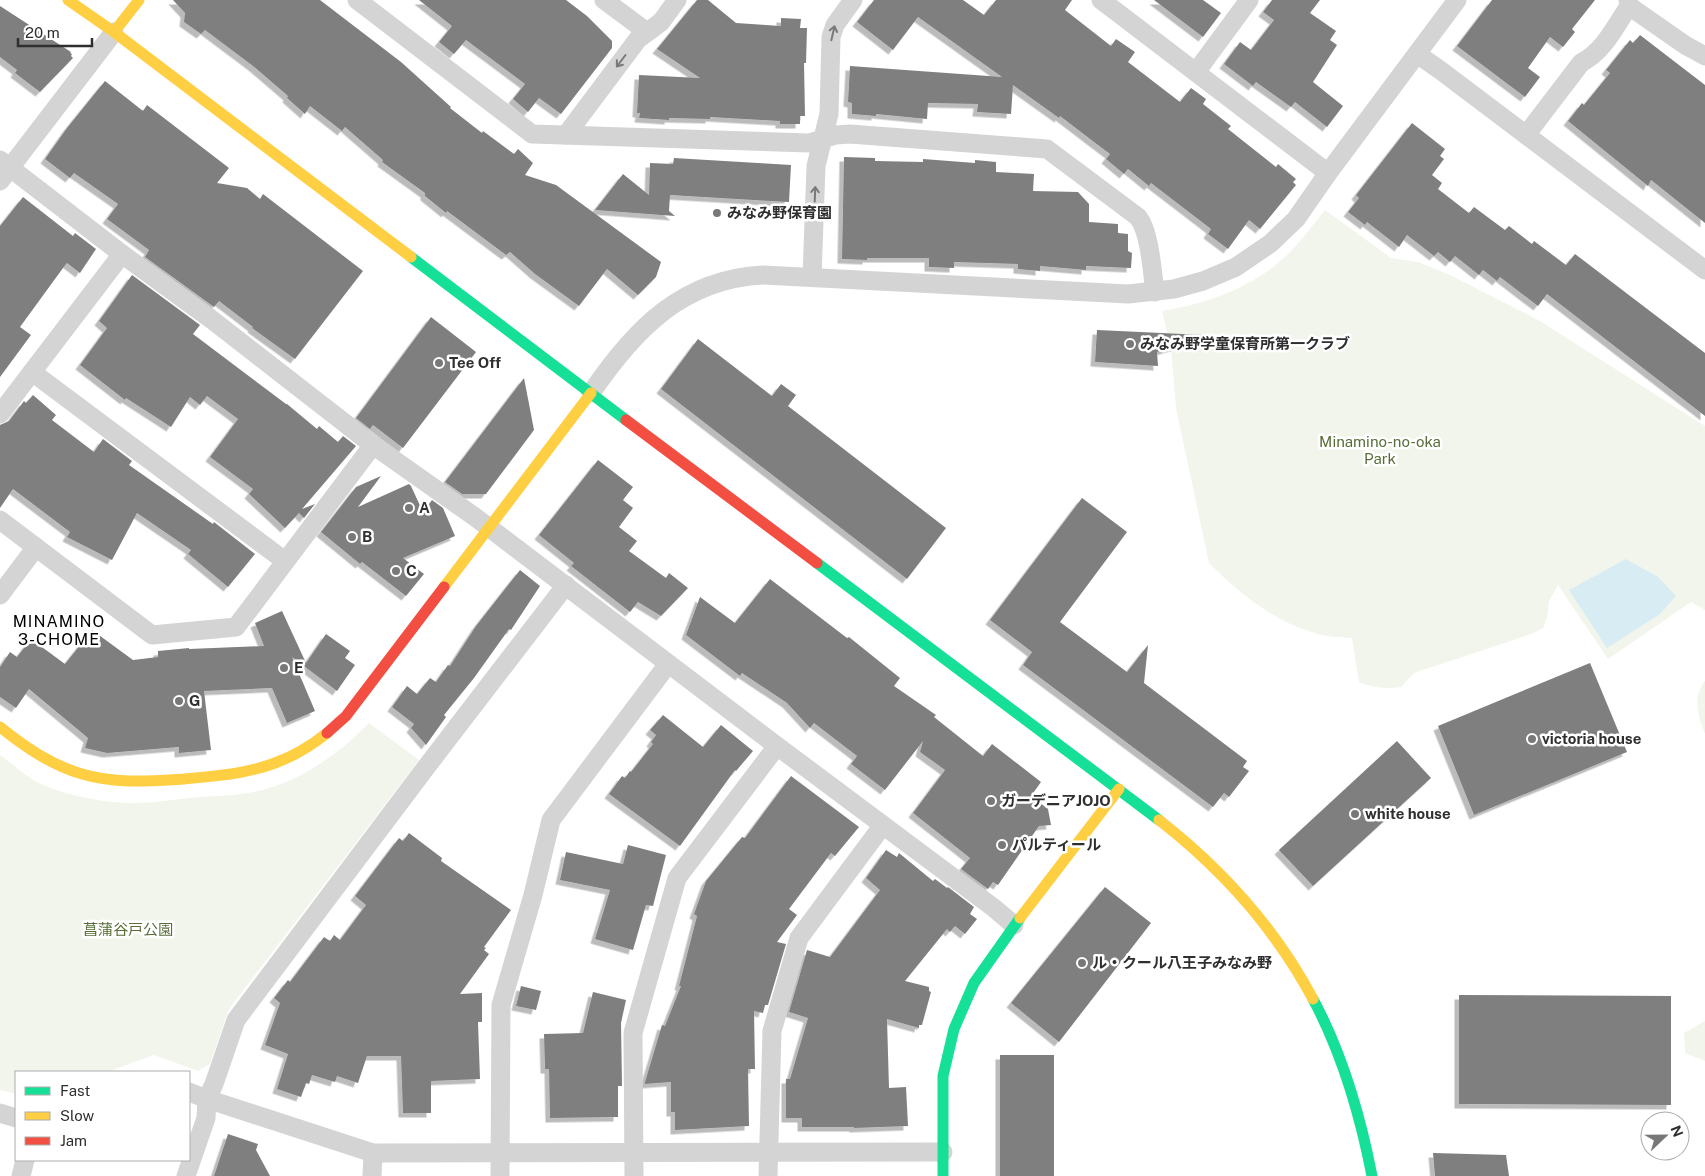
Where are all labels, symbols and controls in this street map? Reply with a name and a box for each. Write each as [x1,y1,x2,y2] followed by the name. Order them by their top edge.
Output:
[18,15,91,47] scale bar
[25,24,60,41] text: 20 m
[829,26,838,42] one-way arrow
[616,54,626,68] one-way arrow
[810,186,819,202] one-way arrow
[727,204,832,221] place label: みなみ野保育園
[711,207,723,219] marker: みなみ野保育園
[1140,335,1350,352] place label: みなみ野学童保育所第一クラブ
[1124,338,1136,350] marker: みなみ野学童保育所第一クラブ
[449,354,501,371] place label: Tee Off
[433,357,445,369] marker: Tee Off
[1319,433,1441,467] park label: Minamino-no-oka Park
[419,499,430,516] place label: A
[403,502,415,514] marker: A
[362,528,372,545] place label: B
[346,531,358,543] marker: B
[406,562,417,579] place label: C
[390,565,402,577] marker: C
[13,612,105,649] district label: MINAMINO 3-CHOME
[294,659,304,676] place label: E
[278,662,290,674] marker: E
[189,692,200,709] place label: G
[173,695,185,707] marker: G
[1542,730,1641,747] place label: victoria house
[1526,733,1538,745] marker: victoria house
[1001,792,1111,809] place label: ガーデニアJOJO
[985,795,997,807] marker: ガーデニアJOJO
[1365,805,1451,822] place label: white house
[1349,808,1361,820] marker: white house
[1012,836,1101,853] place label: パルティール
[996,839,1008,851] marker: パルティール
[83,921,173,938] park label: 菖蒲谷戸公園
[1092,954,1272,971] place label: ル・クール八王子みなみ野
[1076,957,1088,969] marker: ル・クール八王子みなみ野
[15,1071,190,1161] legend
[60,1082,90,1099] text: Fast
[60,1107,95,1124] text: Slow
[1640,1111,1690,1161] north arrow
[1668,1123,1687,1139] text: N
[60,1132,87,1149] text: Jam

